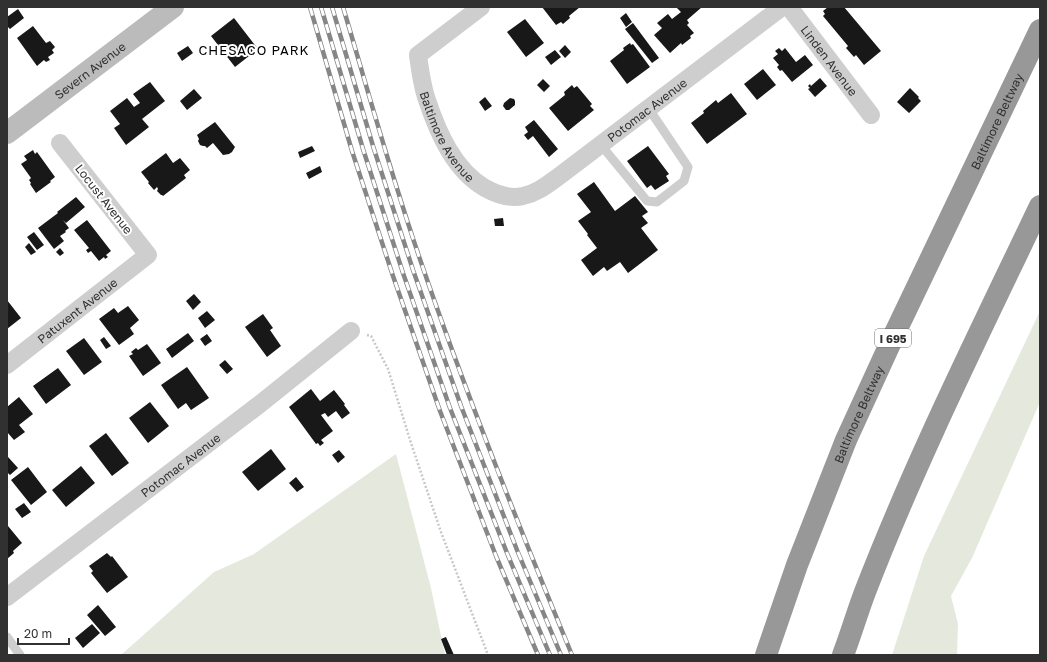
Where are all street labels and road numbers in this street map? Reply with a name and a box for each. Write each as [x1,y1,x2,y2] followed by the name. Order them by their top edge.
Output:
[798,22,861,99] street label: Linden Avenue
[51,38,128,102] street label: Severn Avenue
[967,70,1026,172] street label: Baltimore Beltway
[604,75,690,145] street label: Potomac Avenue
[417,89,478,185] street label: Baltimore Avenue
[72,161,136,237] street label: Locust Avenue
[34,274,120,346] street label: Patuxent Avenue
[875,329,911,347] road number: I 695
[830,363,887,465] street label: Baltimore Beltway
[137,430,223,500] street label: Potomac Avenue

